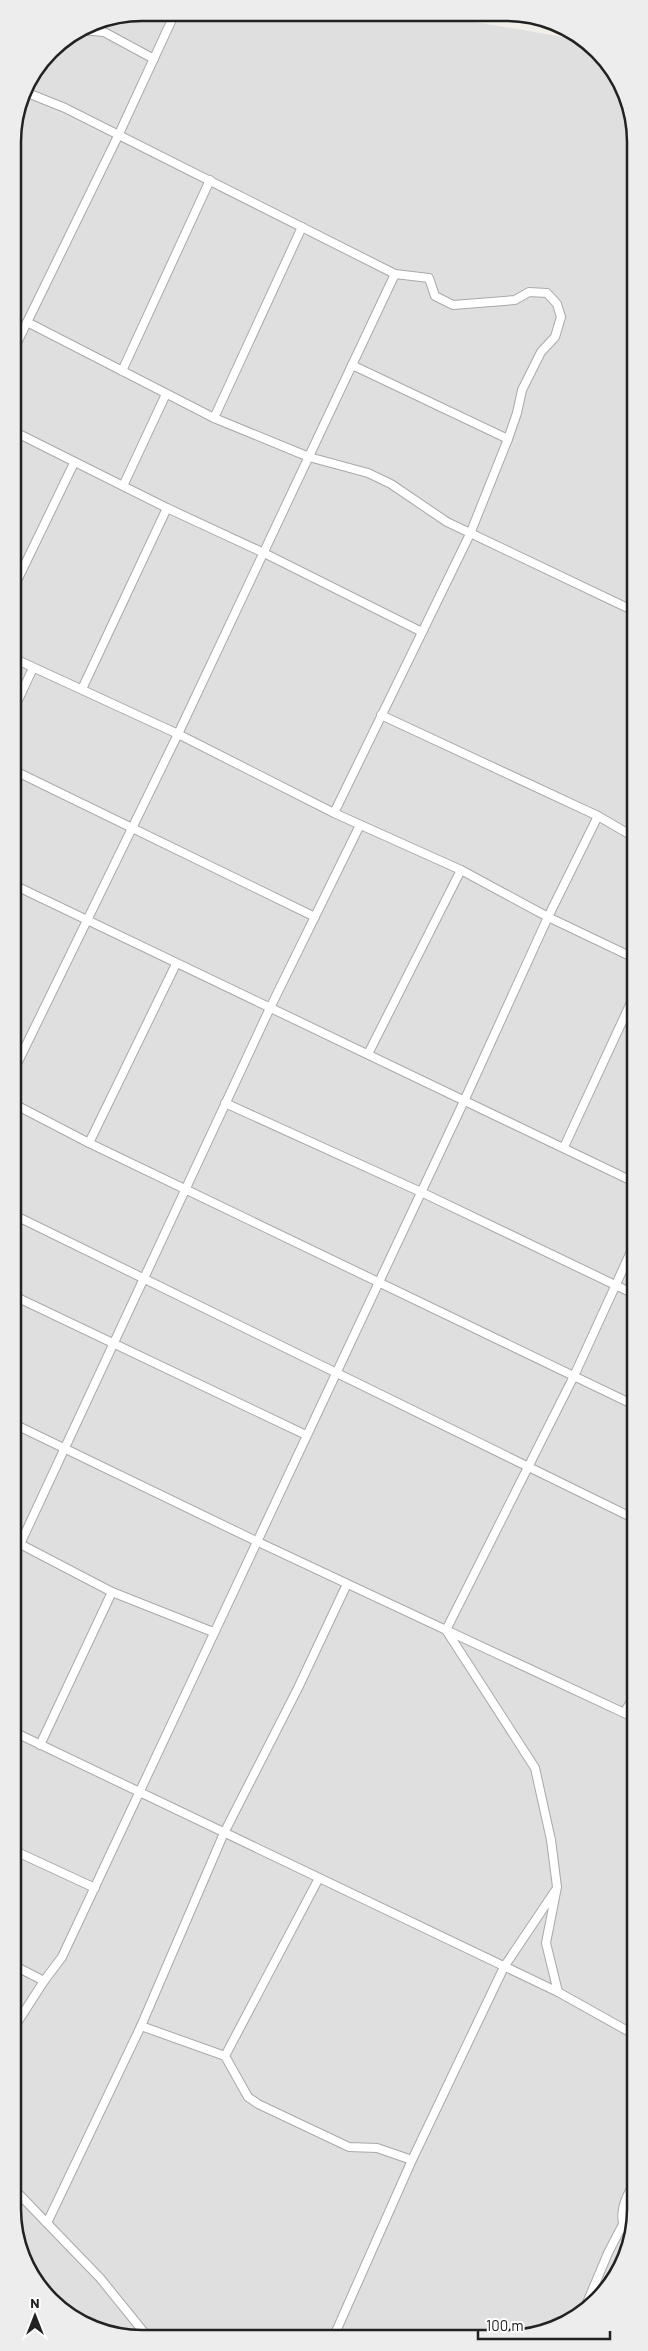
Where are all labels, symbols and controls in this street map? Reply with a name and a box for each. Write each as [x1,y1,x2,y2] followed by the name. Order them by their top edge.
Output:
[10,2291,60,2341] north arrow
[30,2294,40,2311] text: N
[478,2308,610,2340] scale bar
[486,2316,524,2334] text: 100 m

